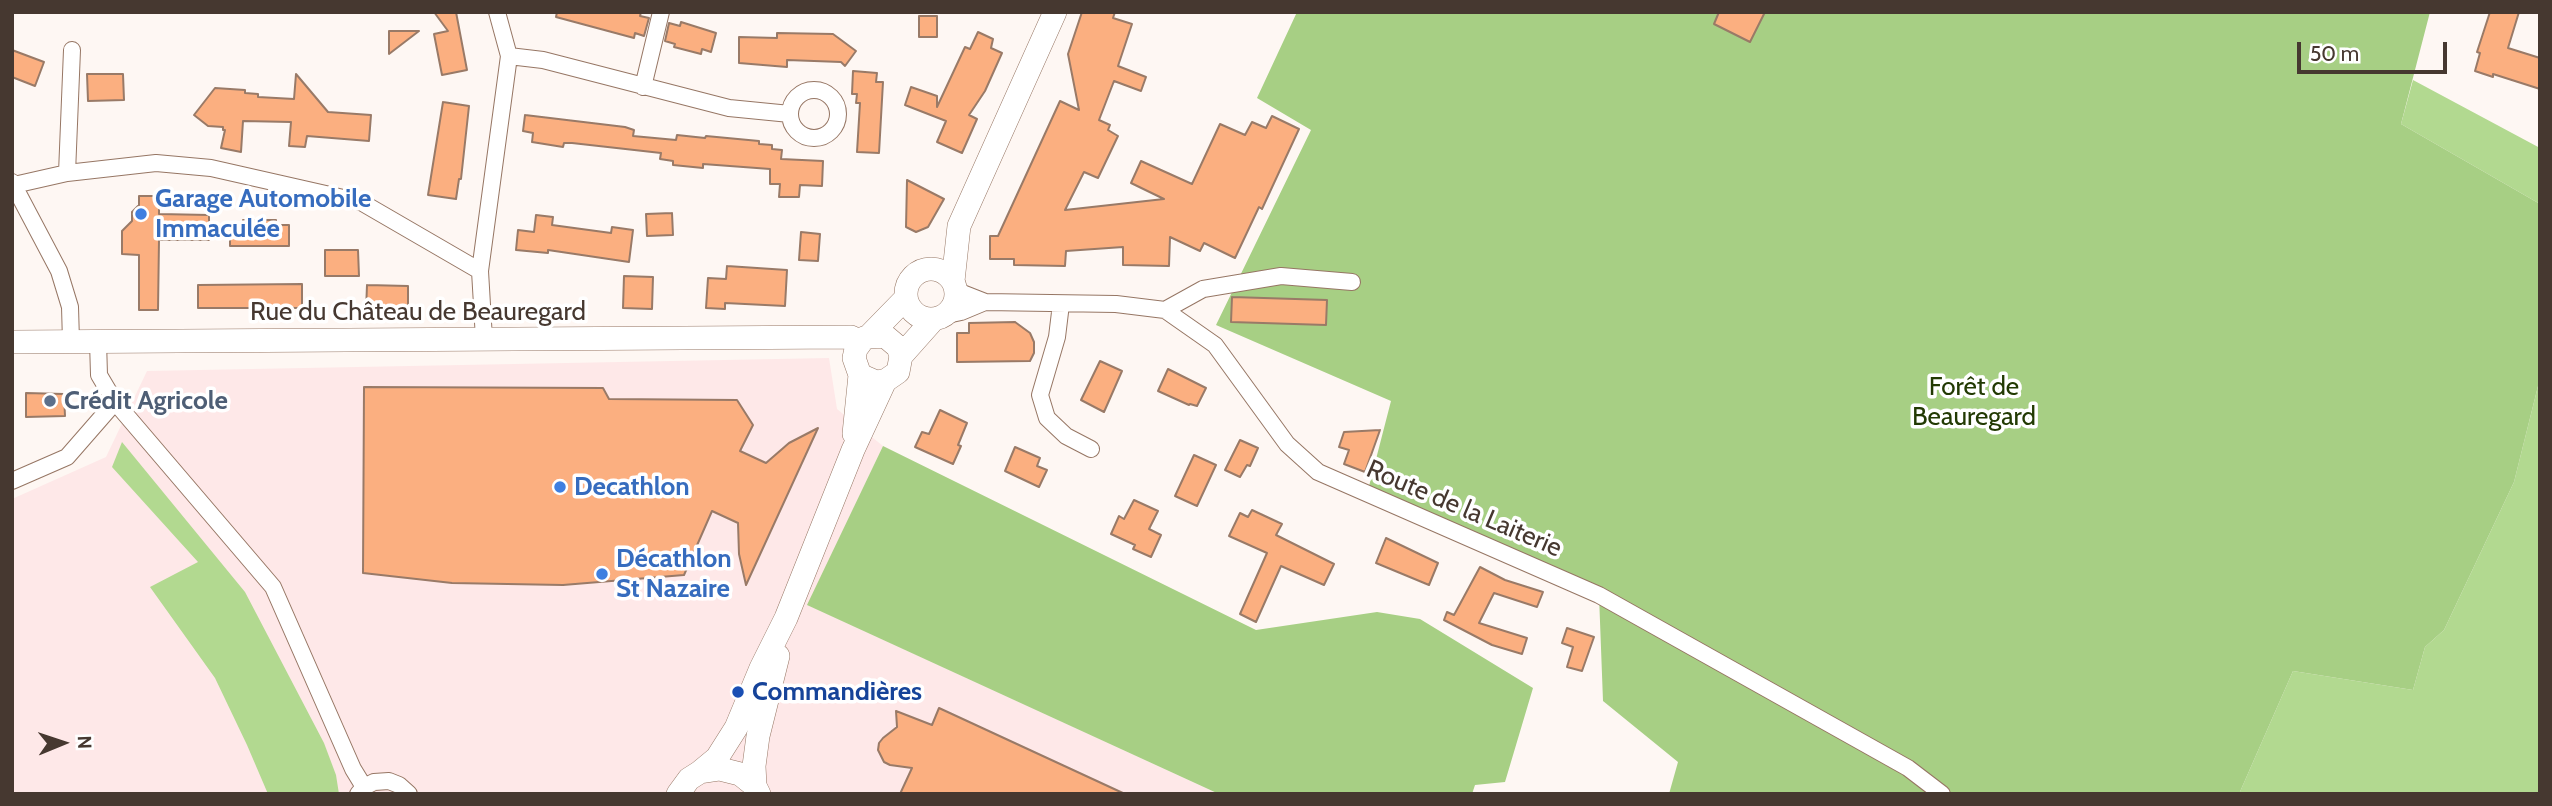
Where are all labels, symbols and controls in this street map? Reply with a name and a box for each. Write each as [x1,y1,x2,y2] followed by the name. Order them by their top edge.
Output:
[2300,28,2450,72] scale bar
[2310,41,2359,66] text: 50 m
[155,183,371,244] place label: Garage Automobile Immaculée
[133,206,149,222] marker: Garage Automobile Immaculée
[250,296,586,328] street label: Rue du Château de Beauregard
[1912,371,2036,432] park label: Forêt de Beauregard
[64,385,228,417] place label: Crédit Agricole
[42,393,58,409] marker: Crédit Agricole
[1362,454,1566,564] street label: Route de la Laiterie
[574,471,690,503] place label: Decathlon
[552,479,568,495] marker: Decathlon
[616,543,732,604] place label: Décathlon St Nazaire
[594,566,610,582] marker: Décathlon St Nazaire
[752,676,922,708] place label: Commandières
[730,684,746,700] marker: Commandières
[28,708,98,778] north arrow
[73,735,96,749] text: N

